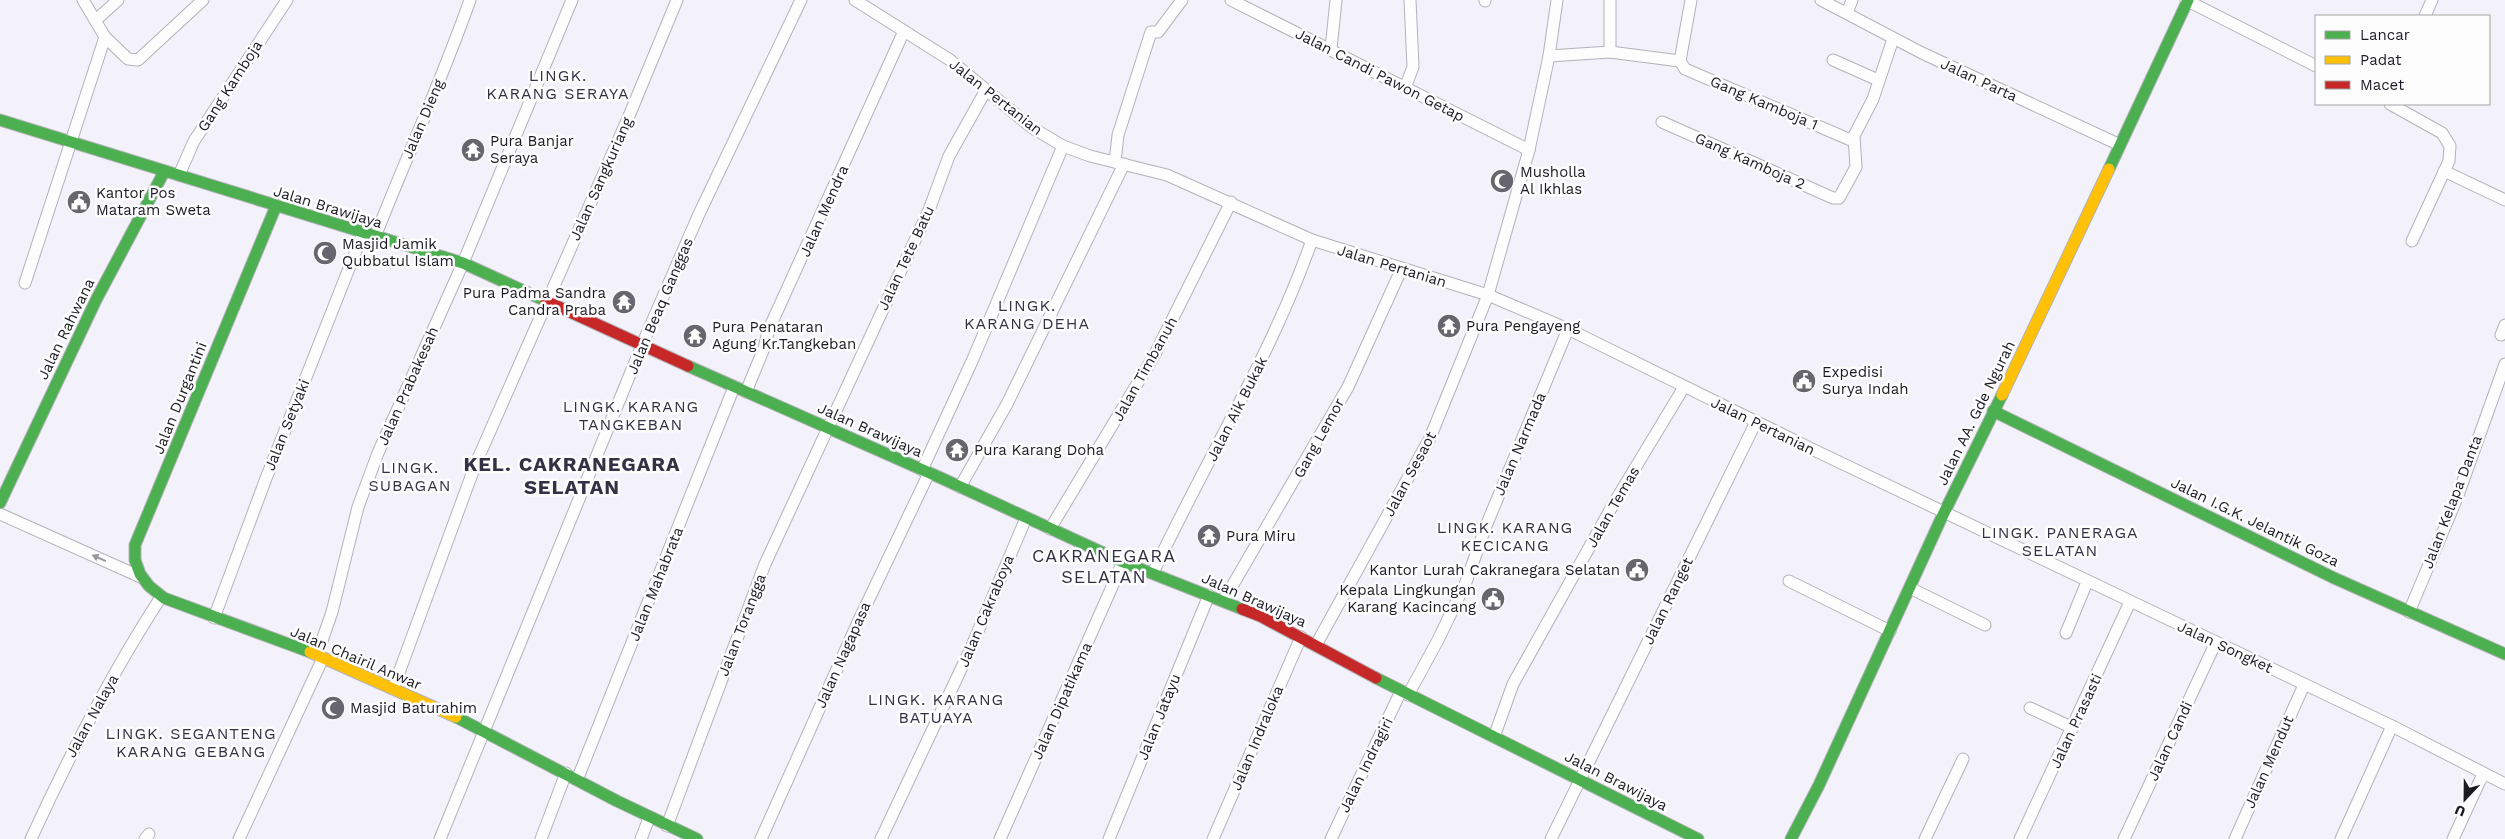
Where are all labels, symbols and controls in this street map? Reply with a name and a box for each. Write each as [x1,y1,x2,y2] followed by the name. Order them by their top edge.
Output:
[2315,15,2490,105] legend
[1292,24,1468,126] street label: Jalan Candi Pawon Getap
[2360,26,2410,44] text: Lancar
[194,37,266,135] street label: Gang Kamboja
[2360,51,2402,69] text: Padat
[1938,54,2021,106] street label: Jalan Parta
[946,55,1046,139] street label: Jalan Pertanian
[486,66,630,103] district label: LINGK. KARANG SERAYA
[1707,72,1821,134] street label: Gang Kamboja 1
[398,76,448,162] street label: Jalan Dieng
[2360,76,2405,94] text: Macet
[566,115,636,243] street label: Jalan Sangkuriang
[1692,129,1808,193] street label: Gang Kamboja 2
[490,132,574,167] place label: Pura Banjar Seraya
[460,137,486,163] temple icon: Pura Banjar Seraya
[796,162,852,260] street label: Jalan Mendra
[1520,163,1586,198] place label: Musholla Al Ikhlas
[1489,168,1515,194] mosque icon: Musholla Al Ikhlas
[271,182,385,232] street label: Jalan Brawijaya
[96,184,211,219] place label: Kantor Pos Mataram Sweta
[66,189,92,215] public building icon: Kantor Pos Mataram Sweta
[874,203,938,313] street label: Jalan Tete Batu
[342,235,454,270] place label: Masjid Jamik Qubbatul Islam
[623,235,697,377] street label: Jalan Beaq Ganggas
[312,240,338,266] mosque icon: Masjid Jamik Qubbatul Islam
[1335,241,1449,291] street label: Jalan Pertanian
[34,275,99,383] street label: Jalan Rahwana
[463,284,607,319] place label: Pura Padma Sandra Candra Praba
[611,289,637,315] temple icon: Pura Padma Sandra Candra Praba
[964,296,1090,333] district label: LINGK. KARANG DEHA
[1436,313,1462,339] temple icon: Pura Pengayeng
[1109,314,1181,424] street label: Jalan Timbanuh
[1466,317,1580,335] place label: Pura Pengayeng
[712,318,856,353] place label: Pura Penataran Agung Kr.Tangkeban
[682,323,708,349] temple icon: Pura Penataran Agung Kr.Tangkeban
[374,324,442,448] street label: Jalan Prabakesah
[1933,338,2019,488] street label: Jalan AA. Gde Ngurah
[149,339,211,457] street label: Jalan Durgantini
[1203,353,1271,464] street label: Jalan Aik Bukak
[1822,363,1909,398] place label: Expedisi Surya Indah
[1791,368,1817,394] public building icon: Expedisi Surya Indah
[260,377,314,473] street label: Jalan Setyaki
[1490,389,1550,498] street label: Jalan Narmada
[1708,393,1818,459] street label: Jalan Pertanian
[1290,395,1348,481] street label: Gang Lemor
[563,397,699,434] district label: LINGK. KARANG TANGKEBAN
[815,399,926,461] street label: Jalan Brawijaya
[1380,428,1440,520] street label: Jalan Sesaot
[2418,432,2486,571] street label: Jalan Kelapa Danta
[944,437,970,463] temple icon: Pura Karang Doha
[974,441,1105,459] place label: Pura Karang Doha
[463,452,681,499] district label: KEL. CAKRANEGARA SELATAN
[369,458,451,495] district label: LINGK. SUBAGAN
[1583,463,1643,551] street label: Jalan Temas
[2168,473,2342,571] street label: Jalan I.G.K. Jelantik Goza
[1437,518,1573,555] district label: LINGK. KARANG KECICANG
[1196,523,1222,549] temple icon: Pura Miru
[1981,523,2139,560] district label: LINGK. PANERAGA SELATAN
[625,524,687,644] street label: Jalan Mahabrata
[1226,527,1296,545] place label: Pura Miru
[1032,545,1176,587] district label: CAKRANEGARA SELATAN
[954,552,1018,670] street label: Jalan Cakraboya
[92,553,106,561] one-way arrow
[1639,554,1697,647] street label: Jalan Ranget
[1624,557,1650,583] public building icon: Kantor Lurah Cakranegara Selatan
[1369,561,1620,579] place label: Kantor Lurah Cakranegara Selatan
[1199,569,1310,631] street label: Jalan Brawijaya
[714,571,770,679] street label: Jalan Torangga
[1339,581,1476,616] place label: Kepala Lingkungan Karang Kacincang
[1480,586,1506,612] public building icon: Kepala Lingkungan Karang Kacincang
[812,599,875,711] street label: Jalan Nagapasa
[2175,617,2276,677] street label: Jalan Songket
[288,622,424,694] street label: Jalan Chairil Anwar
[1028,639,1096,762] street label: Jalan Dipatikama
[62,671,122,761] street label: Jalan Nalaya
[1134,671,1184,763] street label: Jalan Jatayu
[2046,671,2106,771] street label: Jalan Prasasti
[1227,682,1287,793] street label: Jalan Indraloka
[868,690,1004,727] district label: LINGK. KARANG BATUAYA
[320,695,346,721] mosque icon: Masjid Baturahim
[2144,698,2196,784] street label: Jalan Candi
[350,699,477,717] place label: Masjid Baturahim
[2240,712,2298,811] street label: Jalan Mendut
[1335,714,1397,816] street label: Jalan Indragiri
[105,724,277,761] district label: LINGK. SEGANTENG KARANG GEBANG
[1562,747,1671,815] street label: Jalan Brawijaya
[2440,774,2490,824] north arrow
[2452,802,2468,820] text: U

